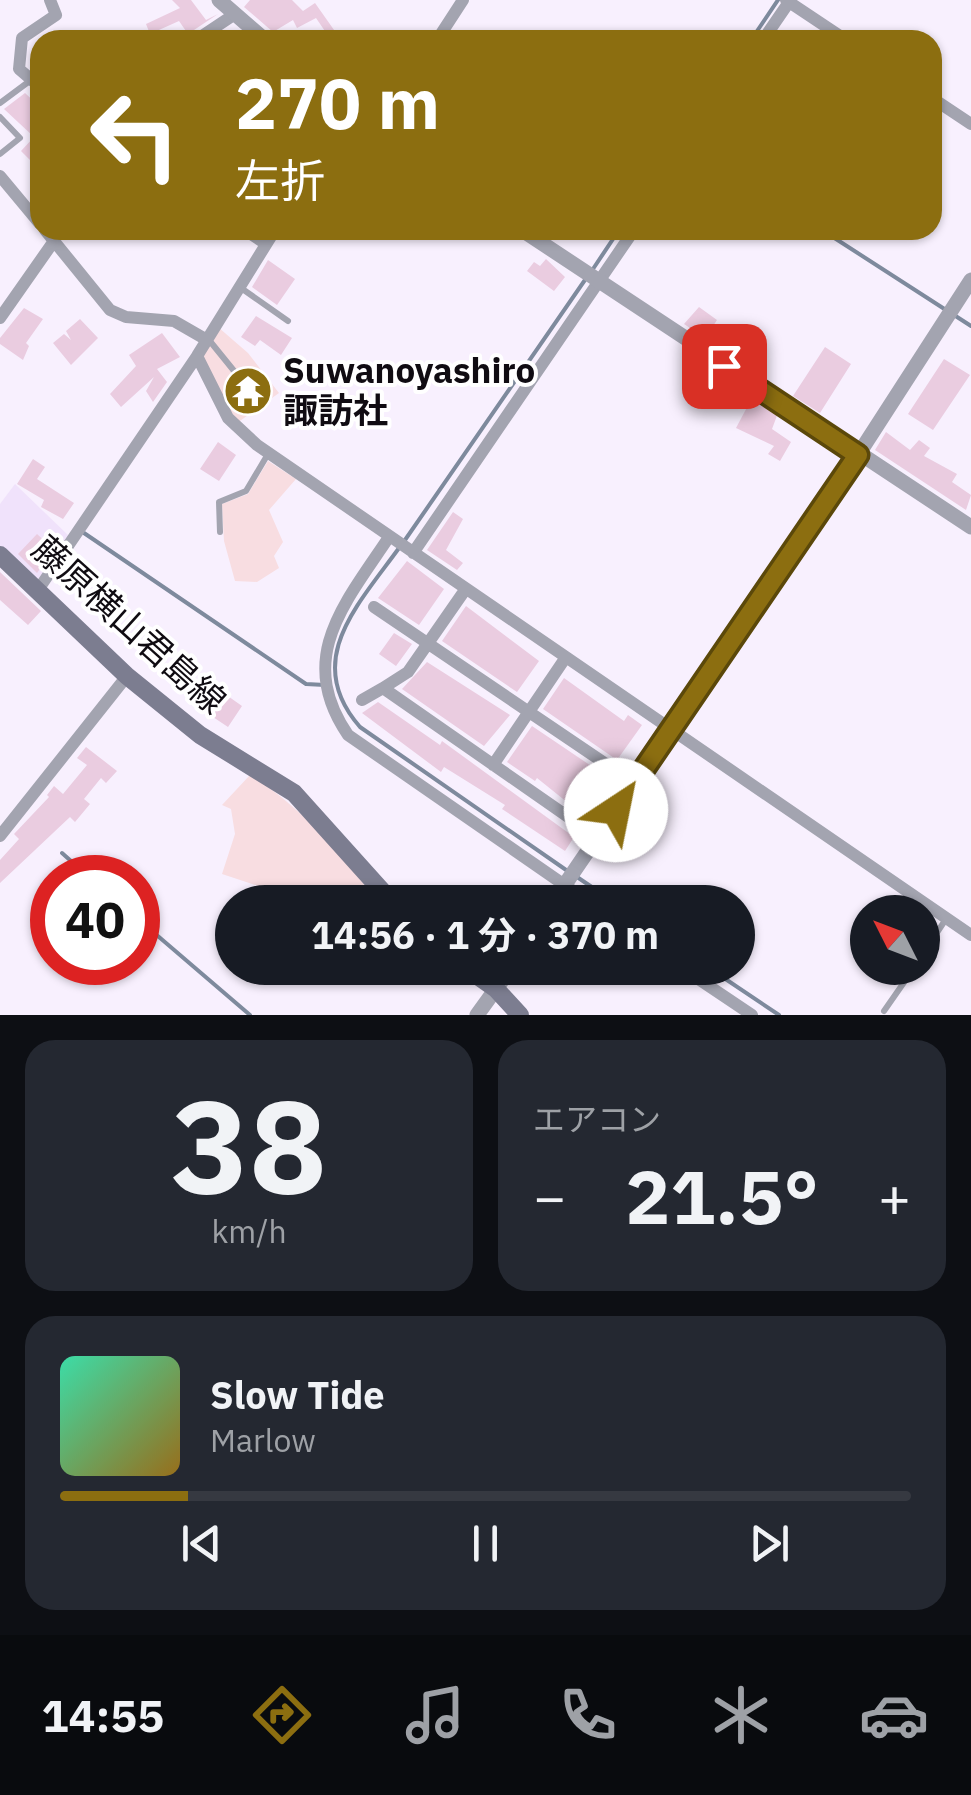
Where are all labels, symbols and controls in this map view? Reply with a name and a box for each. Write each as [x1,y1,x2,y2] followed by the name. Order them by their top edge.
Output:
[235,57,440,148] text: 270 m
[70,70,200,200] icon: left
[235,151,325,209] text: 左折
[682,324,767,409] pin
[697,339,752,394] icon: arrive
[283,347,535,433] place label: Suwanoyashiro 諏訪社
[222,365,274,417] temple icon: Suwanoyashiro 諏訪社
[23,525,236,723] street label: 藤原横山君島線
[564,758,668,862] position arrow
[30,855,160,985] speed limit sign: 40
[850,895,940,985] north arrow
[850,895,940,985] map controls
[311,910,659,959] text: 14:56 · 1 分 · 370 m
[171,1060,327,1229] text: 38
[533,1098,661,1140] text: エアコン
[625,1147,819,1245] text: 21.5°
[533,1161,566,1232] text: −
[878,1161,911,1232] text: +
[211,1210,287,1252] text: km/h
[210,1370,385,1419] text: Slow Tide
[210,1419,316,1461] text: Marlow
[174,1516,229,1571] icon: previous
[458,1516,513,1571] icon: pause
[742,1516,797,1571] icon: next
[247,1680,317,1750] icon: directions
[400,1680,470,1750] icon: music
[553,1680,623,1750] icon: phone
[706,1680,776,1750] icon: climate
[859,1680,929,1750] icon: car
[42,1686,164,1744] text: 14:55

